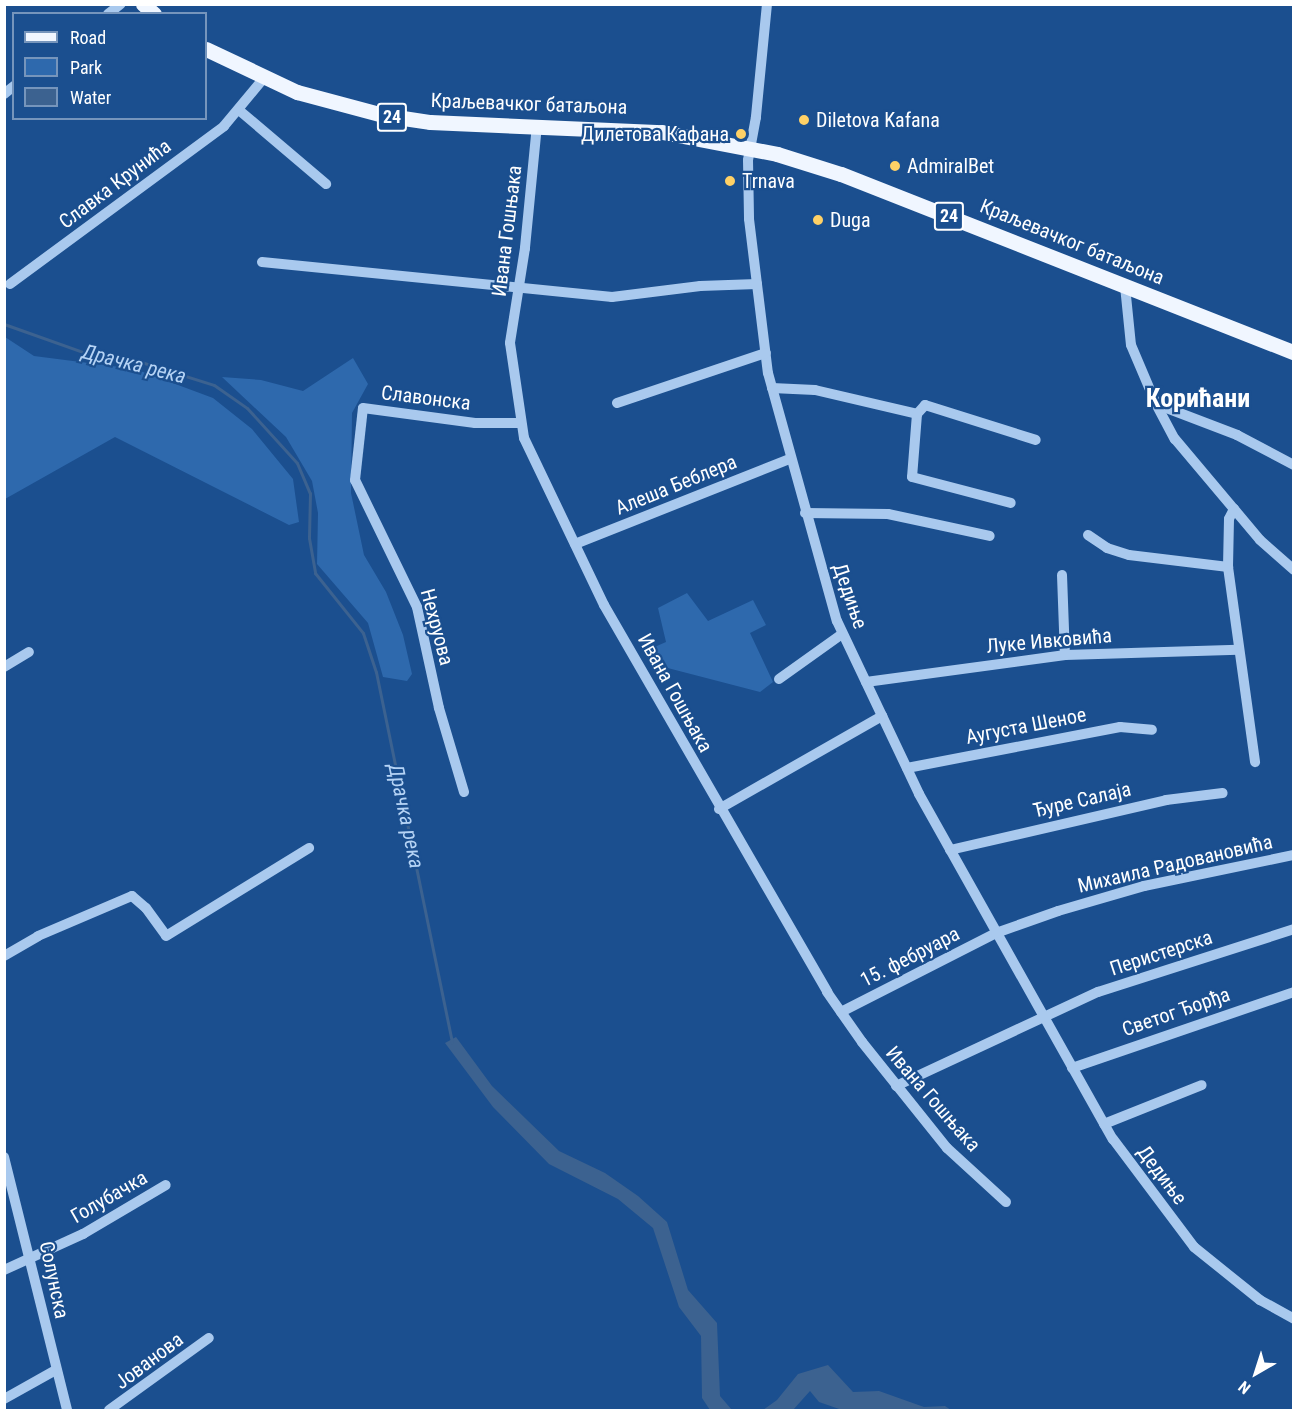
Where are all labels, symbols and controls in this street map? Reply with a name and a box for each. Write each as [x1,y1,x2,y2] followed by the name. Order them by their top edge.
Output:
[12,12,207,120] legend
[70,27,106,48] text: Road
[70,57,102,78] text: Park
[70,87,111,108] text: Water
[430,89,628,119] street label: Краљевачког батаљона
[376,102,408,132] road number: 24
[816,108,940,132] place label: Diletova Kafana
[797,113,811,127] marker: Diletova Kafana
[581,122,729,146] place label: Дилетова Кафана
[734,127,748,141] marker: Дилетова Кафана
[54,134,176,234] street label: Славка Крунића
[907,154,994,178] place label: AdmiralBet
[888,159,902,173] marker: AdmiralBet
[487,164,527,298] street label: Ивана Гошњака
[742,169,795,193] place label: Trnava
[723,174,737,188] marker: Trnava
[976,194,1168,290] street label: Краљевачког батаљона
[932,201,966,231] road number: 24
[830,208,871,232] place label: Duga
[811,213,825,227] marker: Duga
[79,339,189,389] water label: Драчка река
[380,381,472,415] street label: Славонска
[1146,383,1250,415] district label: Корићани
[612,450,740,520] street label: Алеша Беблера
[828,560,872,632] street label: Дедиње
[415,586,459,668] street label: Нехруова
[985,624,1113,658] street label: Луке Ивковића
[632,629,718,757] street label: Ивана Гошњака
[964,703,1088,749] street label: Аугуста Шеное
[383,761,429,871] water label: Драчка река
[1031,777,1133,823] street label: Ђуре Салаја
[1075,830,1275,898] street label: Михаила Радовановића
[856,922,964,992] street label: 15. фебруара
[1107,925,1215,981] street label: Перистерска
[1119,982,1233,1042] street label: Светог Ђорђа
[881,1041,985,1157] street label: Ивана Гошњака
[1132,1141,1192,1209] street label: Дедиње
[66,1166,152,1228] street label: Голубачка
[34,1239,74,1321] street label: Солунска
[110,1328,188,1394] street label: Јованова
[1226,1343,1286,1403] north arrow
[1235,1377,1254,1398] text: N

